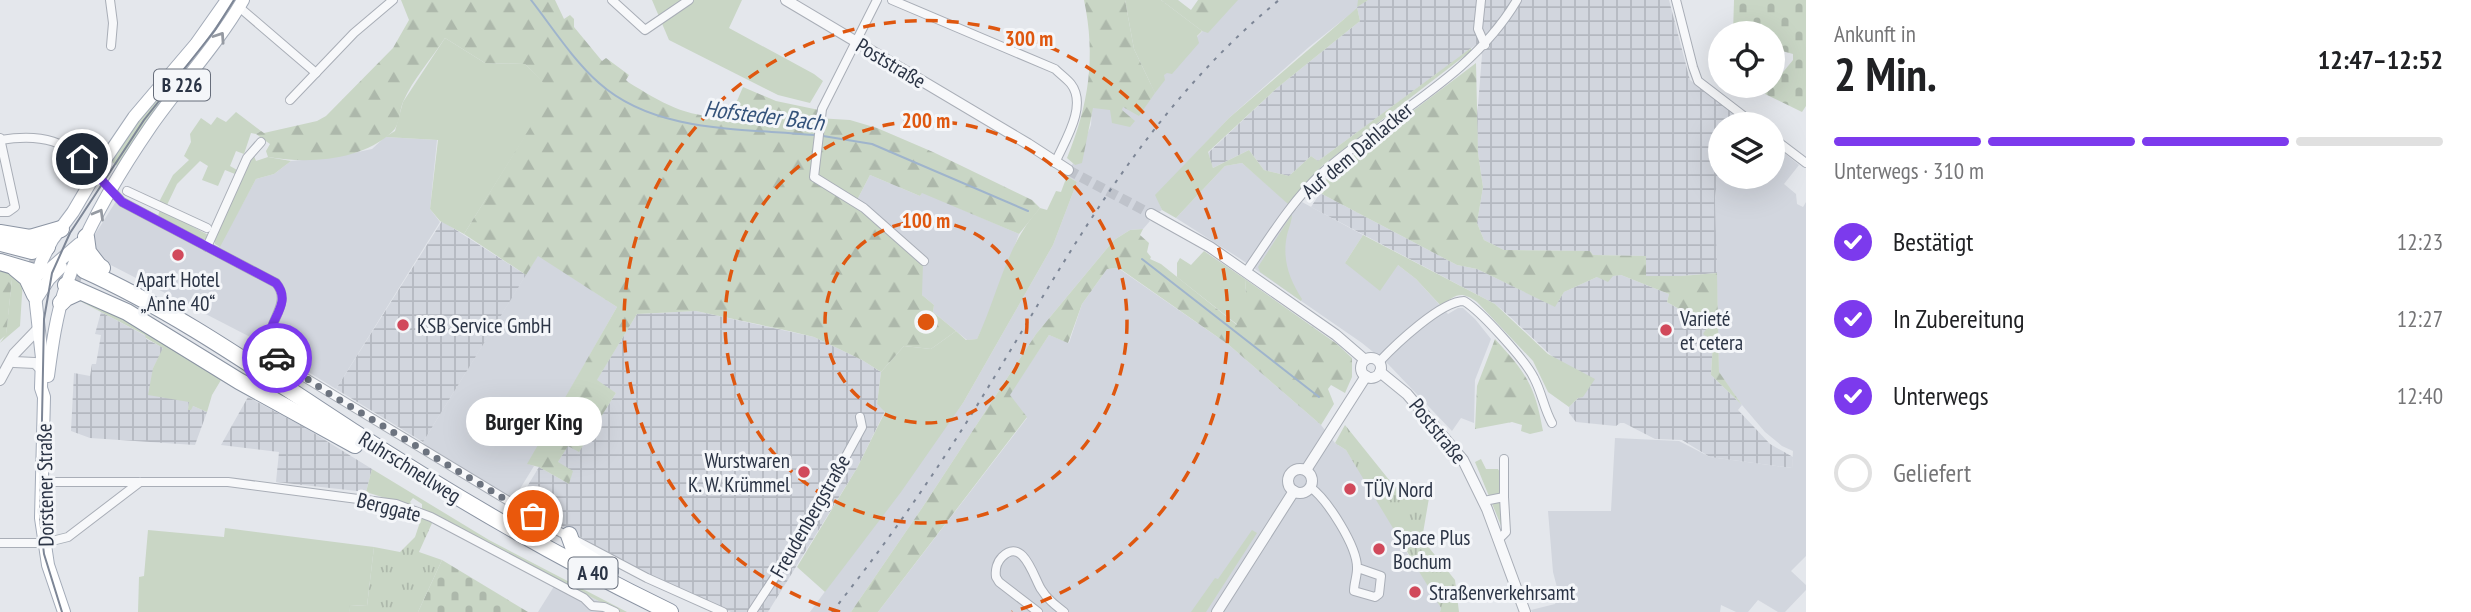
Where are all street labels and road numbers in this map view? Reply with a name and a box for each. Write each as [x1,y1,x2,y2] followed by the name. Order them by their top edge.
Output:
[851,32,931,94] street label: Poststraße
[154,69,210,100] road number: B 226
[1296,96,1418,204] street label: Auf dem Dahlacker
[1403,393,1473,469] street label: Poststraße
[30,423,60,547] street label: Dorstener Straße
[354,425,466,509] street label: Ruhrschnellweg
[764,450,856,582] street label: Freudenbergstraße
[354,486,424,528] street label: Berggate
[568,558,618,588] road number: A 40

